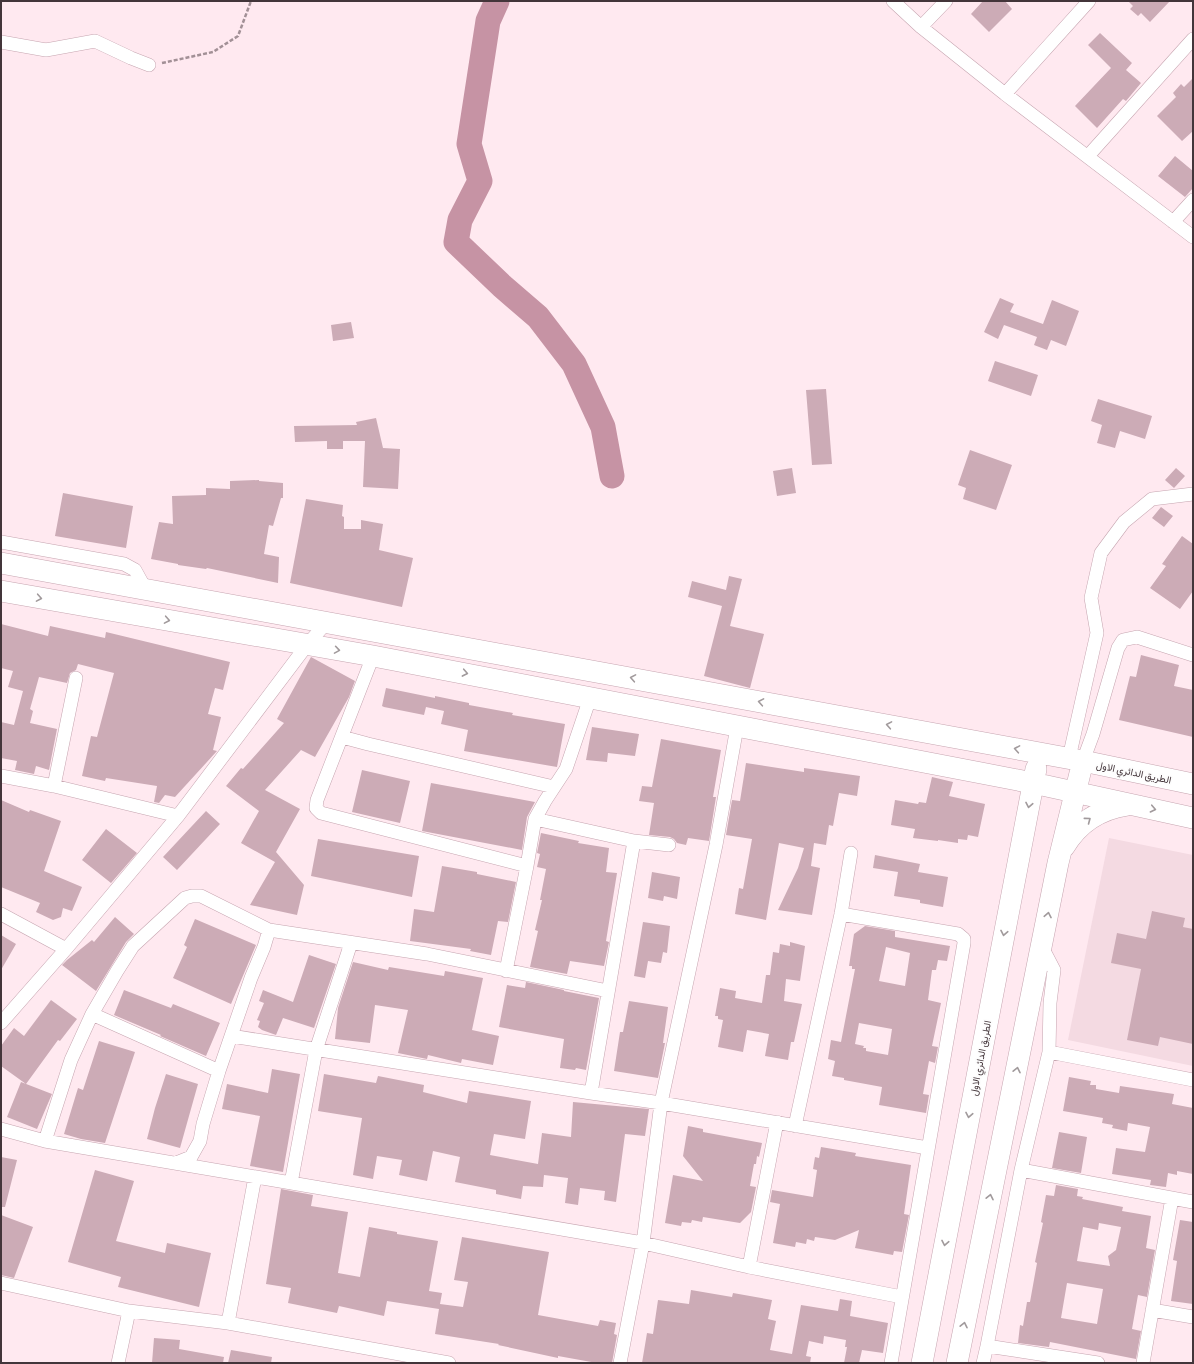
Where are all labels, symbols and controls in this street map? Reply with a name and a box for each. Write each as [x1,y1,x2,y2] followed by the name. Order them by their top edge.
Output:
[36,593,43,602] one-way arrow
[164,616,171,624] one-way arrow
[334,645,340,654] one-way arrow
[462,669,468,677] one-way arrow
[630,675,636,683] one-way arrow
[758,698,764,707] one-way arrow
[886,722,892,730] one-way arrow
[1014,745,1020,754] one-way arrow
[1095,758,1173,789] street label: الطريق الدائري الاول
[1025,802,1034,808] one-way arrow
[1150,805,1157,813] one-way arrow
[1084,818,1091,825] one-way arrow
[1043,912,1052,918] one-way arrow
[1001,930,1009,936] one-way arrow
[967,1019,996,1097] street label: الطريق الدائري الاول
[1012,1067,1020,1073] one-way arrow
[966,1112,974,1118] one-way arrow
[986,1194,994,1201] one-way arrow
[941,1240,950,1246] one-way arrow
[960,1322,968,1328] one-way arrow

